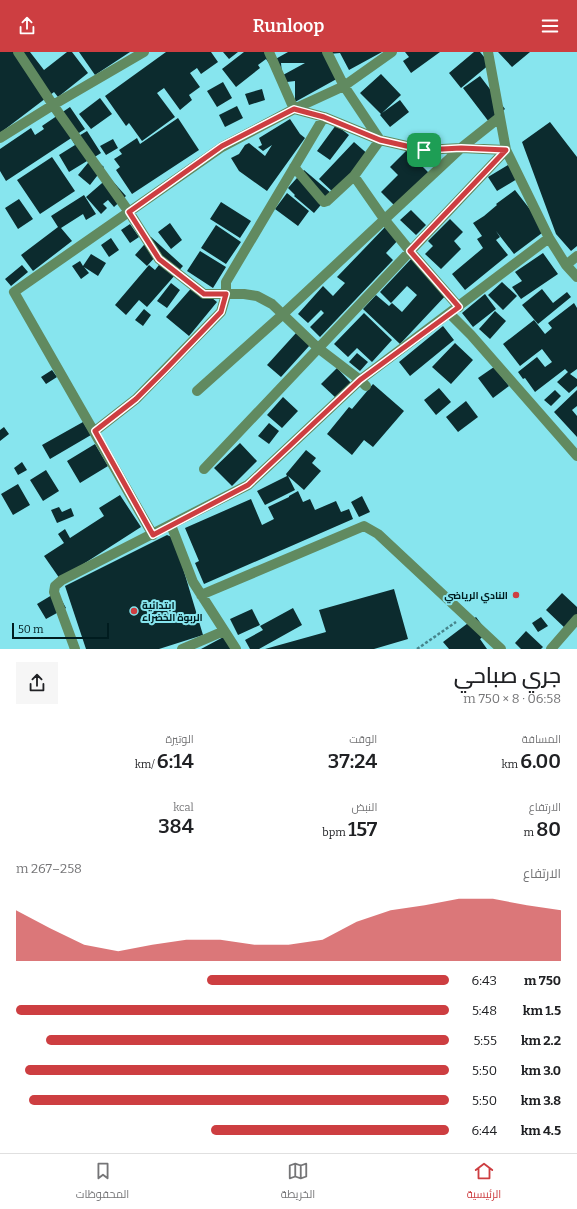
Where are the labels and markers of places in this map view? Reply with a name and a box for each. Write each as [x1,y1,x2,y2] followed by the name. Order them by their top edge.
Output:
[407,133,441,167] pin
[444,590,508,604] place label: النادي الرياضي
[511,590,521,600] marker: النادي الرياضي
[142,600,203,624] place label: ابتدائية الربوة الخضراء
[129,606,139,616] marker: ابتدائية الربوة الخضراء

